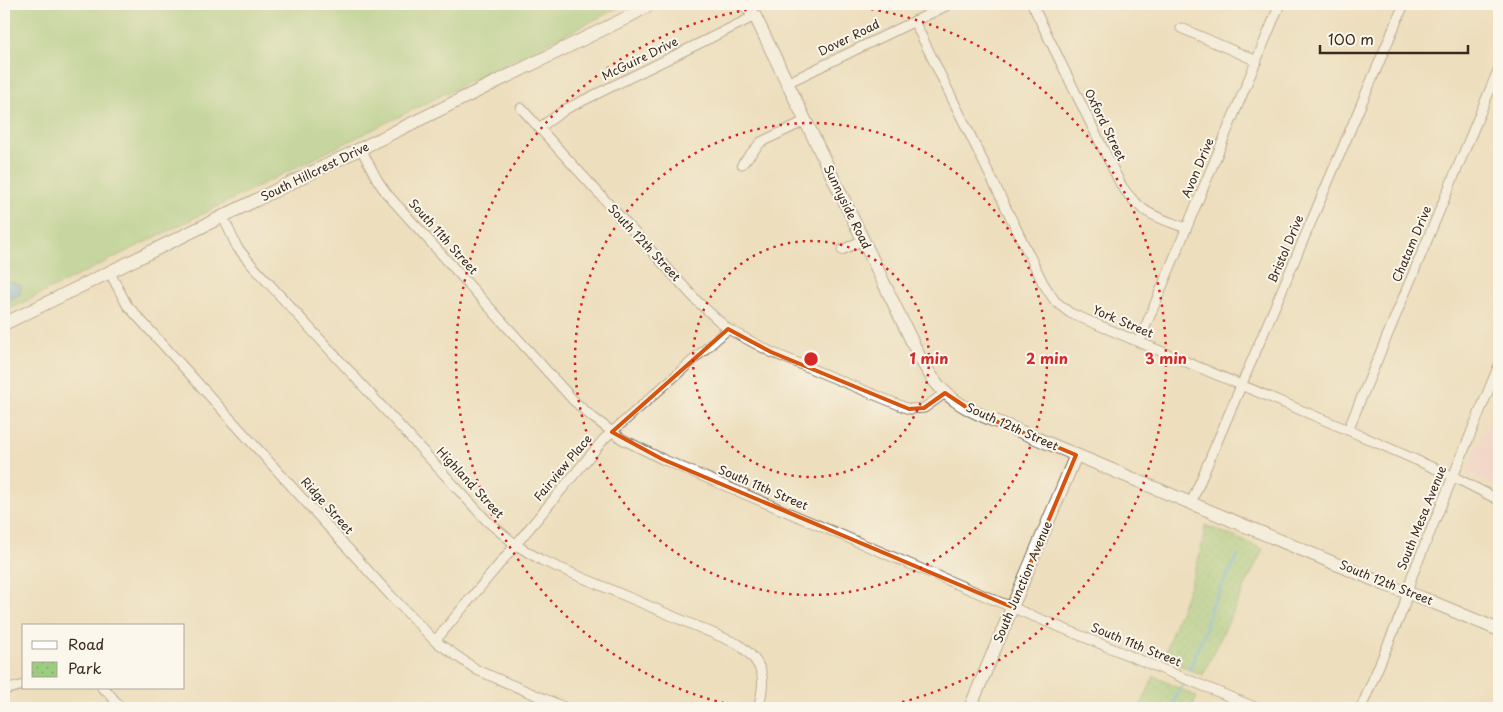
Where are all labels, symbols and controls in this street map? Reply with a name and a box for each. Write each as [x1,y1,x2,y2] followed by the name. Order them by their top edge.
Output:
[815,14,882,60] street label: Dover Road
[1320,22,1468,54] scale bar
[1328,27,1374,50] text: 100 m
[598,32,681,84] street label: McGuire Drive
[1081,85,1131,164] street label: Oxford Street
[1176,135,1218,200] street label: Avon Drive
[257,137,372,205] street label: South Hillcrest Drive
[820,161,876,252] street label: Sunnyside Road
[405,195,483,278] street label: South 11th Street
[604,200,685,285] street label: South 12th Street
[1387,202,1435,285] street label: Chatam Drive
[1263,212,1307,285] street label: Bristol Drive
[1090,300,1157,342] street label: York Street
[910,346,948,369] text: 1 min
[1026,346,1068,369] text: 2 min
[1145,346,1187,369] text: 3 min
[802,350,820,368] centre of rings
[963,398,1062,455] street label: South 12th Street
[529,430,596,505] street label: Fairview Place
[433,443,509,522] street label: Highland Street
[716,460,811,514] street label: South 11th Street
[1392,462,1450,573] street label: South Mesa Avenue
[297,473,358,538] street label: Ridge Street
[988,518,1056,645] street label: South Junction Avenue
[1337,555,1436,609] street label: South 12th Street
[1089,618,1184,670] street label: South 11th Street
[22,624,185,690] legend
[68,632,104,655] text: Road
[68,656,102,679] text: Park

